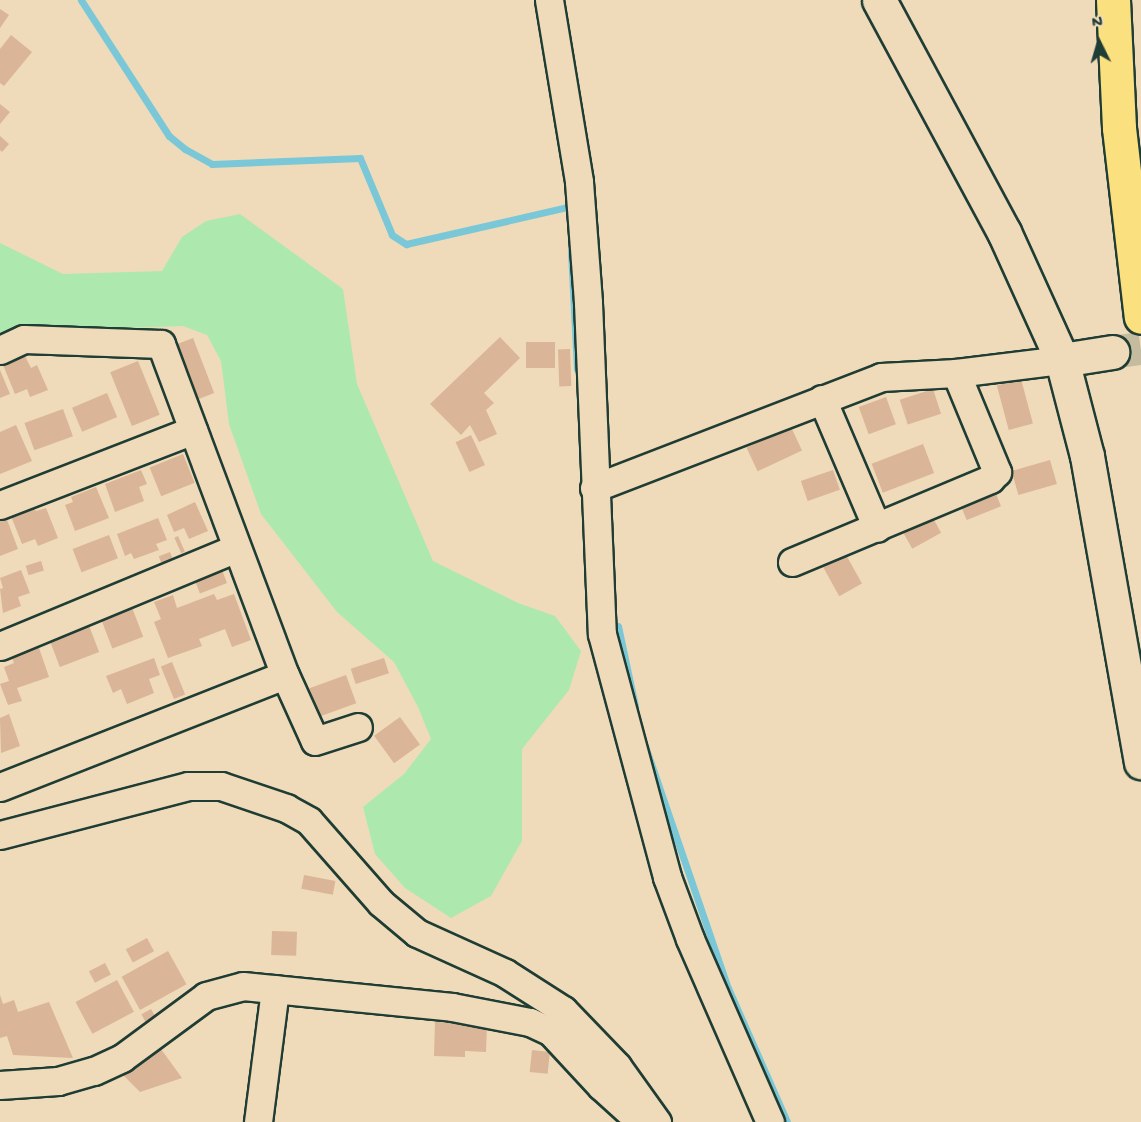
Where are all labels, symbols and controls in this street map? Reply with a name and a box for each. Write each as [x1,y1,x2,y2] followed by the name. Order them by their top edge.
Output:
[1069,12,1129,72] north arrow
[1091,14,1103,33] text: N

